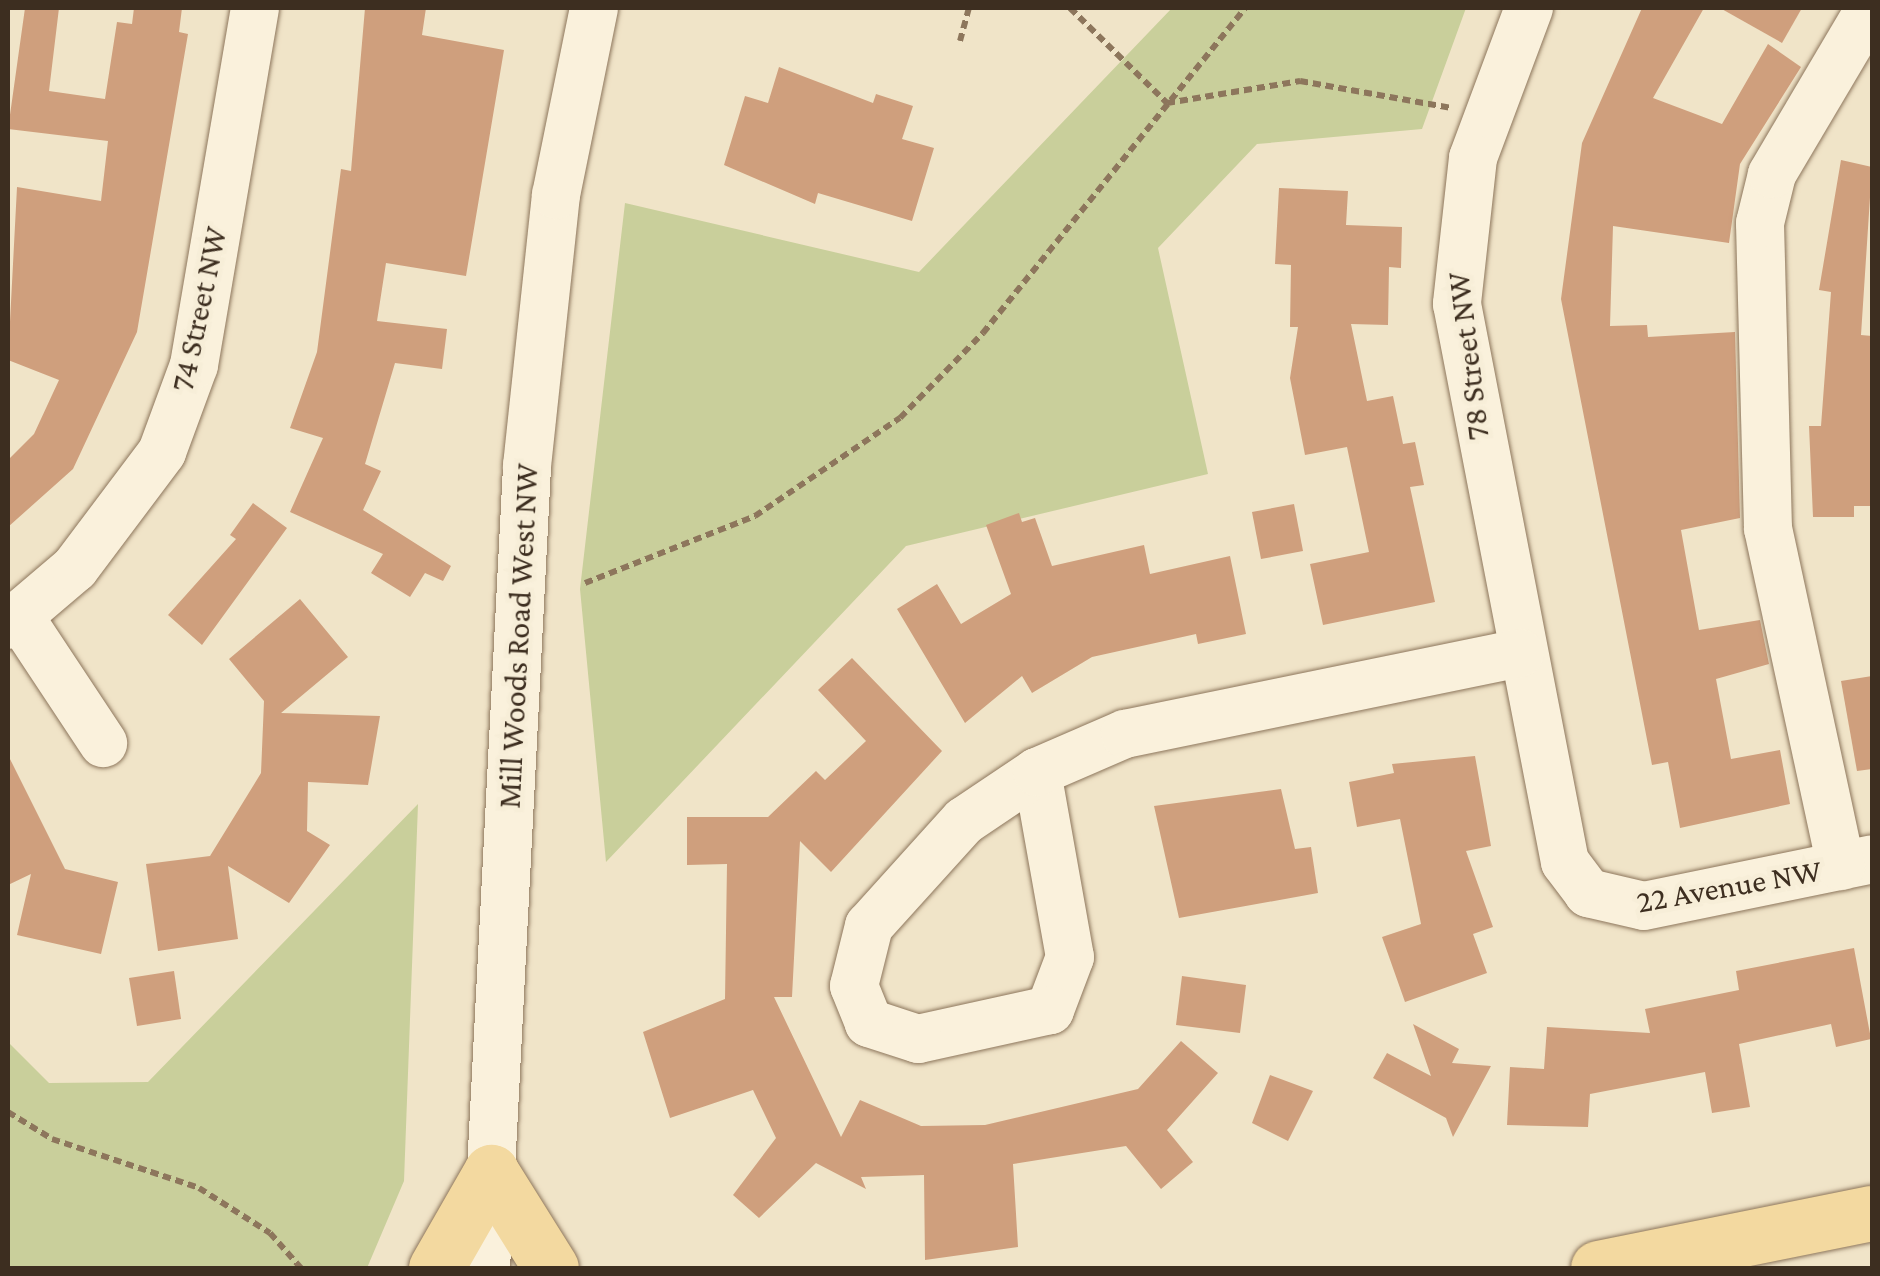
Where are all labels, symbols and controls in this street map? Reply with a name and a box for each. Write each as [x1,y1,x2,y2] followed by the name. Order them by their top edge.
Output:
[163,223,235,395] street label: 74 Street NW
[1439,270,1497,442] street label: 78 Street NW
[490,462,546,810] street label: Mill Woods Road West NW
[1634,851,1824,921] street label: 22 Avenue NW

